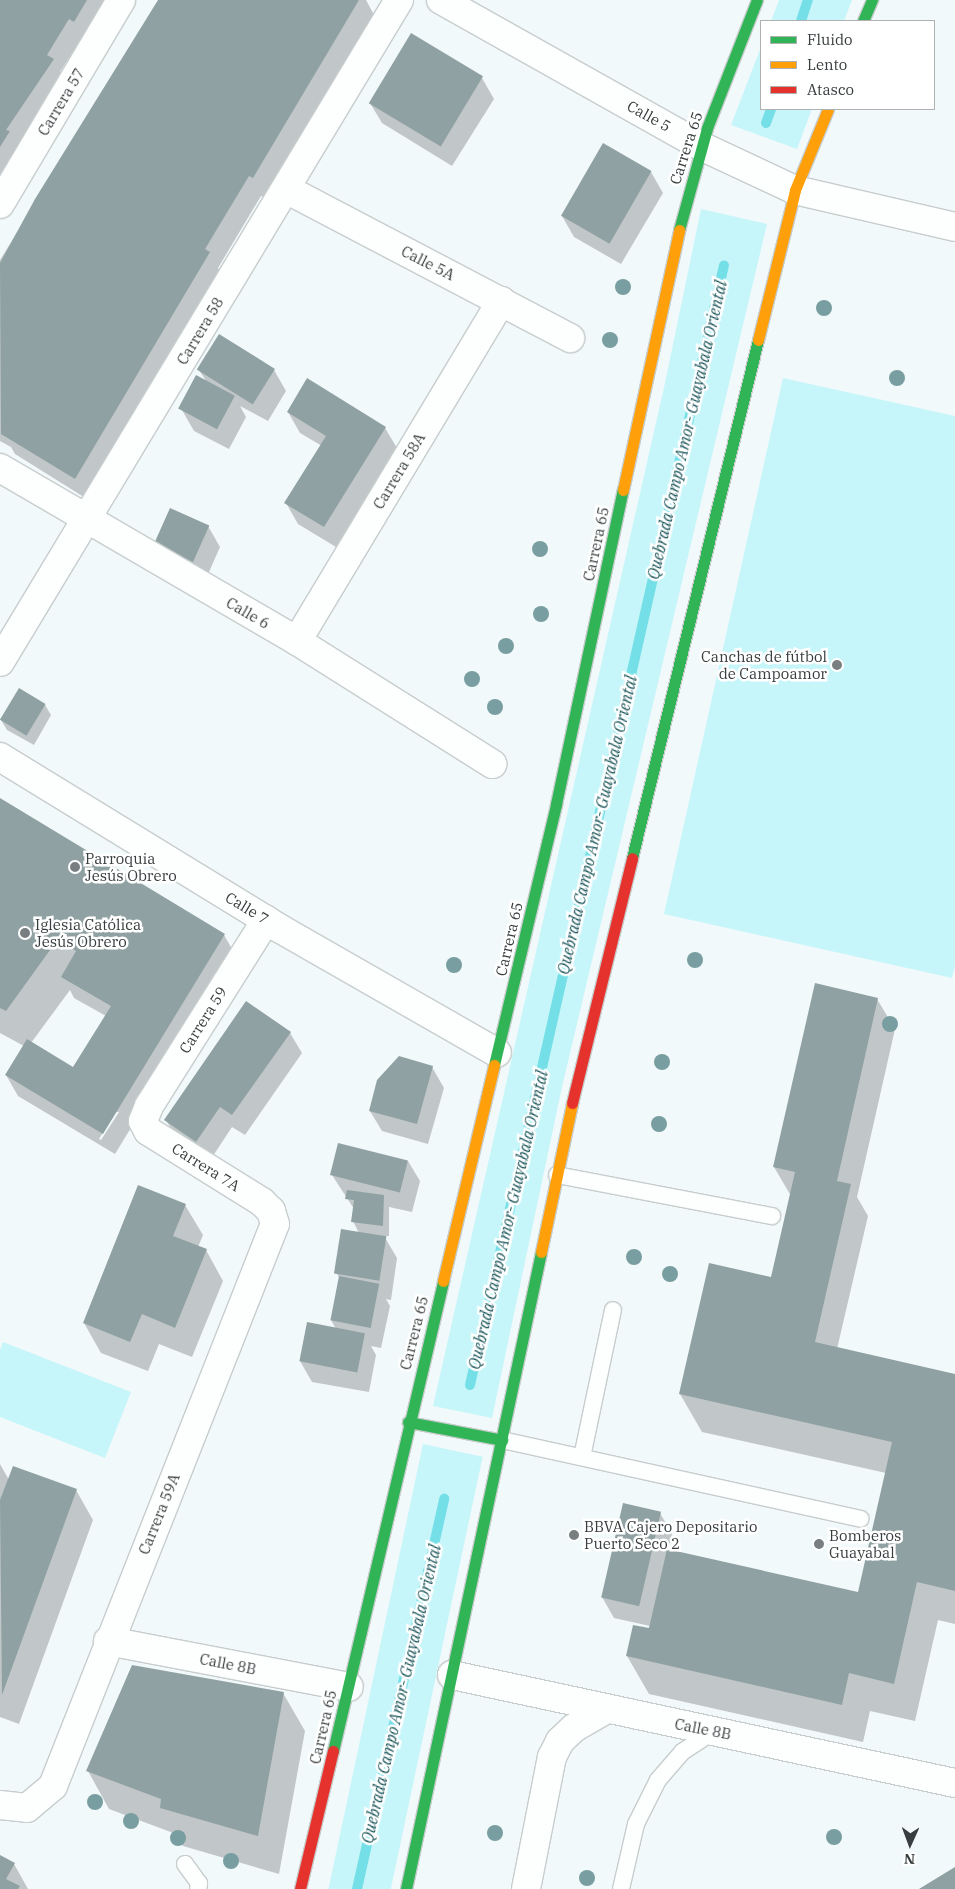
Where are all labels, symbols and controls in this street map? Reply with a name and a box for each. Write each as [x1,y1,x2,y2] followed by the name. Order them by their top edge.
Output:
[760,20,935,110] legend
[807,30,852,49] text: Fluido
[807,55,847,74] text: Lento
[34,65,88,139] street label: Carrera 57
[807,80,854,99] text: Atasco
[624,97,674,135] street label: Calle 5
[666,109,706,187] street label: Carrera 65
[398,242,458,284] street label: Calle 5A
[643,279,731,581] water label: Quebrada Campo Amor- Guayabala Oriental
[173,294,227,368] street label: Carrera 58
[369,430,429,512] street label: Carrera 58A
[579,505,613,583] street label: Carrera 65
[223,593,273,633] street label: Calle 6
[701,647,827,682] place label: Canchas de fútbol de Campoamor
[831,659,843,671] marker: Canchas de fútbol de Campoamor
[553,674,641,976] water label: Quebrada Campo Amor- Guayabala Oriental
[85,849,177,884] place label: Parroquia Jesús Obrero
[69,861,81,873] marker: Parroquia Jesús Obrero
[222,888,272,928] street label: Calle 7
[492,900,526,978] street label: Carrera 65
[35,915,141,950] place label: Iglesia Católica Jesús Obrero
[19,927,31,939] marker: Iglesia Católica Jesús Obrero
[175,983,231,1057] street label: Carrera 59
[464,1069,552,1371] water label: Quebrada Campo Amor- Guayabala Oriental
[169,1139,243,1195] street label: Carrera 7A
[396,1294,432,1372] street label: Carrera 65
[135,1471,183,1557] street label: Carrera 59A
[584,1517,757,1552] place label: BBVA Cajero Depositario Puerto Seco 2
[829,1526,901,1561] place label: Bomberos Guayabal
[568,1529,580,1541] marker: BBVA Cajero Depositario Puerto Seco 2
[813,1538,825,1550] marker: Bomberos Guayabal
[357,1543,445,1845] water label: Quebrada Campo Amor- Guayabala Oriental
[198,1650,258,1678] street label: Calle 8B
[306,1688,340,1766] street label: Carrera 65
[673,1715,733,1743] street label: Calle 8B
[885,1819,935,1869] north arrow
[904,1850,915,1868] text: N

